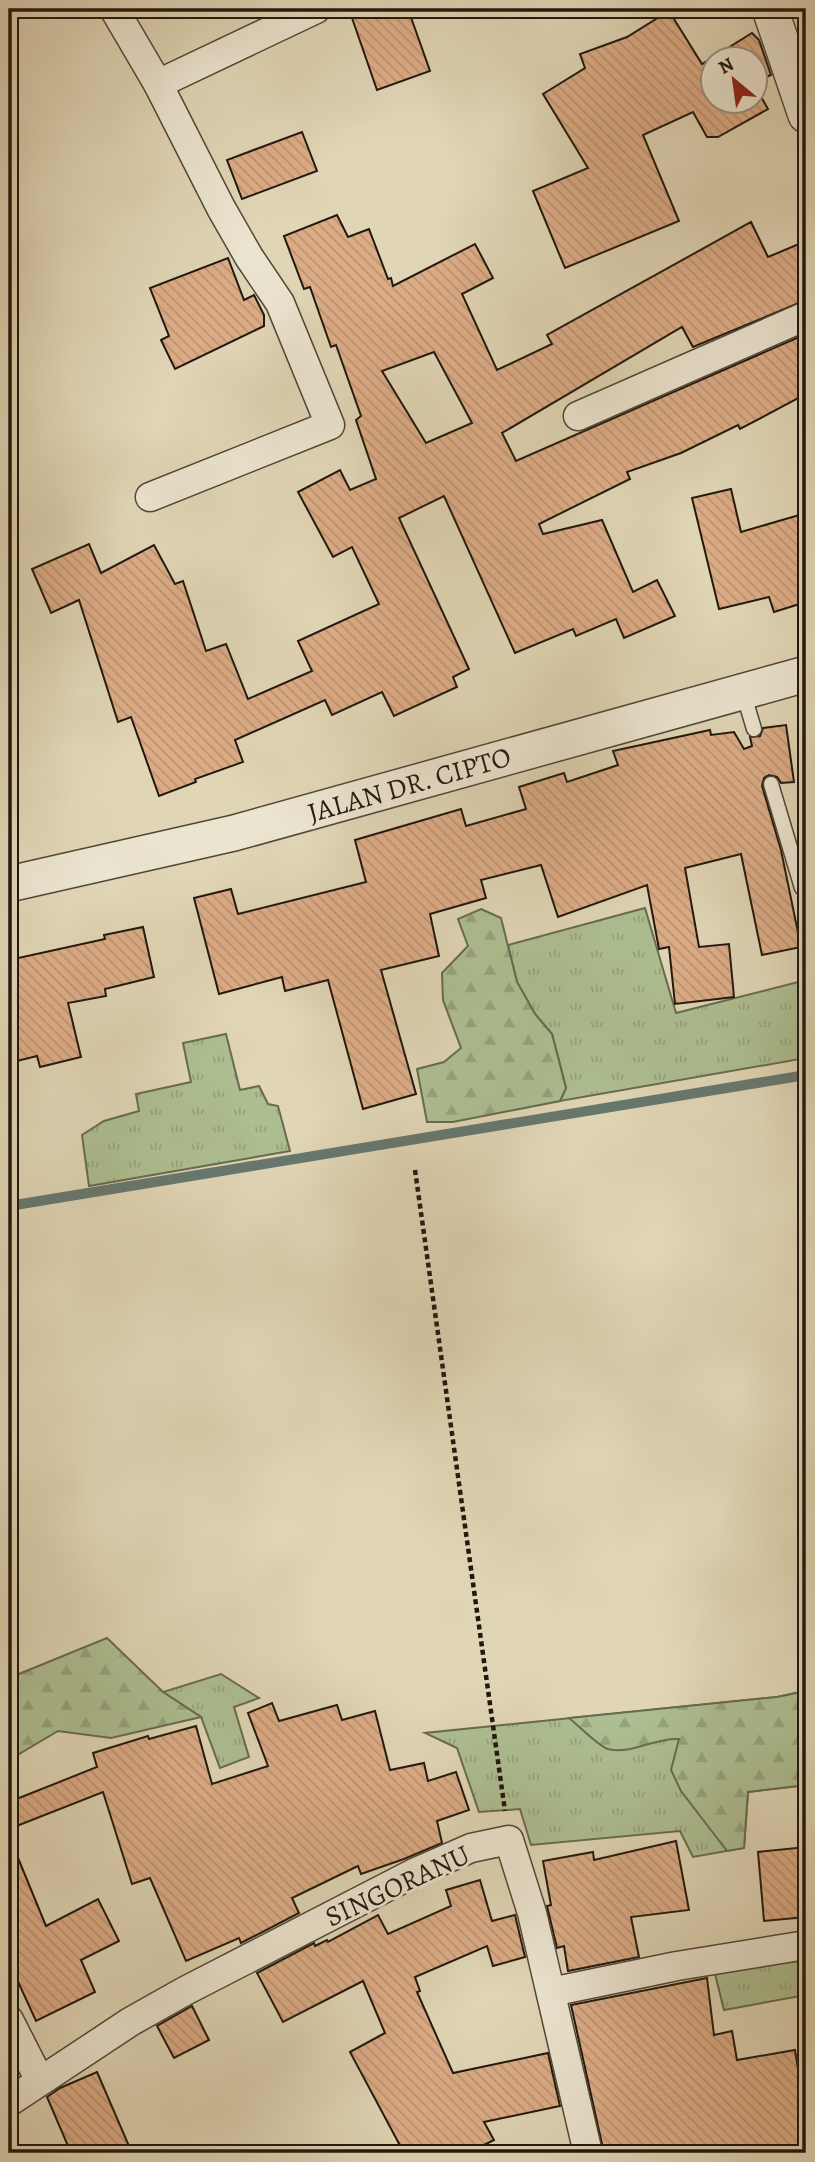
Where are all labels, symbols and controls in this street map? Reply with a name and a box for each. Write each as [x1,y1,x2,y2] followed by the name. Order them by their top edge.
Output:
[700,46,770,116] north arrow
[714,51,739,81] text: N
[303,738,515,832] street label: JALAN DR. CIPTO
[319,1836,476,1936] street label: SINGORANU

